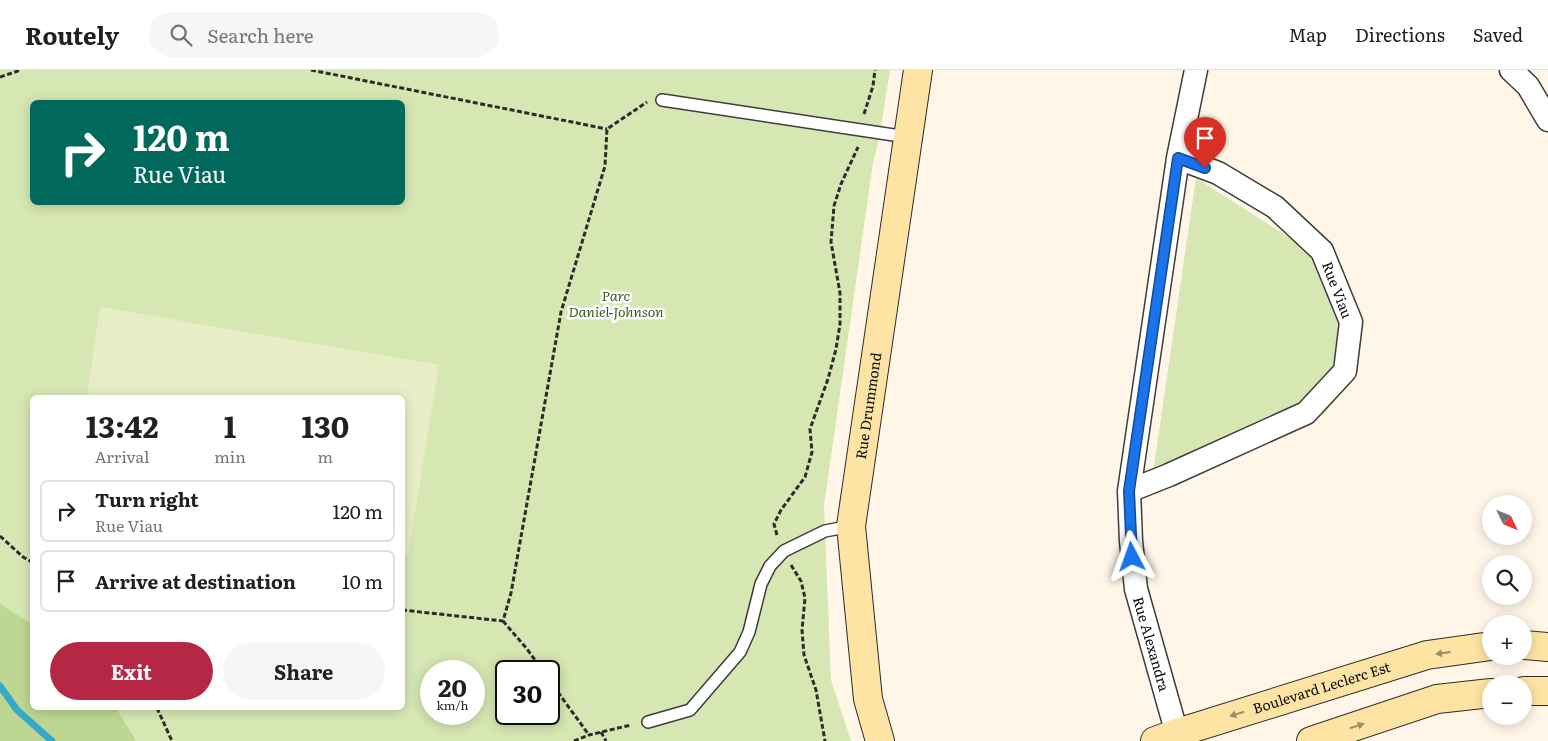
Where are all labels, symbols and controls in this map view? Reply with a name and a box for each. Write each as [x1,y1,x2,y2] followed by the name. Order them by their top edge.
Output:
[149,12,499,57] search box
[25,17,119,52] text: Routely
[167,21,195,49] icon: search
[207,21,314,49] text: Search here
[1289,21,1327,48] text: Map
[1355,21,1445,48] text: Directions
[1473,21,1523,48] text: Saved
[133,110,230,162] text: 120 m
[1184,117,1226,168] pin
[50,120,115,185] icon: right
[1191,124,1219,152] icon: arrive
[133,157,226,190] text: Rue Viau
[1318,258,1358,321] street label: Rue Viau
[568,285,664,321] park label: Parc Daniel-Johnson
[850,351,885,460] street label: Rue Drummond
[86,403,159,447] text: 13:42
[224,403,236,447] text: 1
[302,403,349,447] text: 130
[95,444,149,468] text: Arrival
[214,444,246,468] text: min
[318,444,333,468] text: m
[95,485,199,513] text: Turn right
[1482,495,1532,545] north arrow
[1482,495,1532,725] map controls
[52,497,80,525] icon: right
[332,497,383,525] text: 120 m
[95,513,163,537] text: Rue Viau
[1105,530,1157,582] position arrow
[1482,555,1532,605] button: search
[52,567,80,595] icon: arrive
[95,567,296,595] text: Arrive at destination
[342,567,383,595] text: 10 m
[1129,594,1175,694] street label: Rue Alexandra
[1482,615,1532,665] button: +
[50,642,213,700] button: Exit
[223,642,385,700] button: Share
[1435,649,1451,657] one-way arrow
[1250,656,1393,718] street label: Boulevard Leclerc Est
[495,660,560,725] speed limit sign: 30
[438,668,467,705] text: 20
[1482,675,1532,725] button: −
[437,696,468,714] text: km/h
[1229,710,1244,718] one-way arrow
[1350,721,1365,729] one-way arrow

